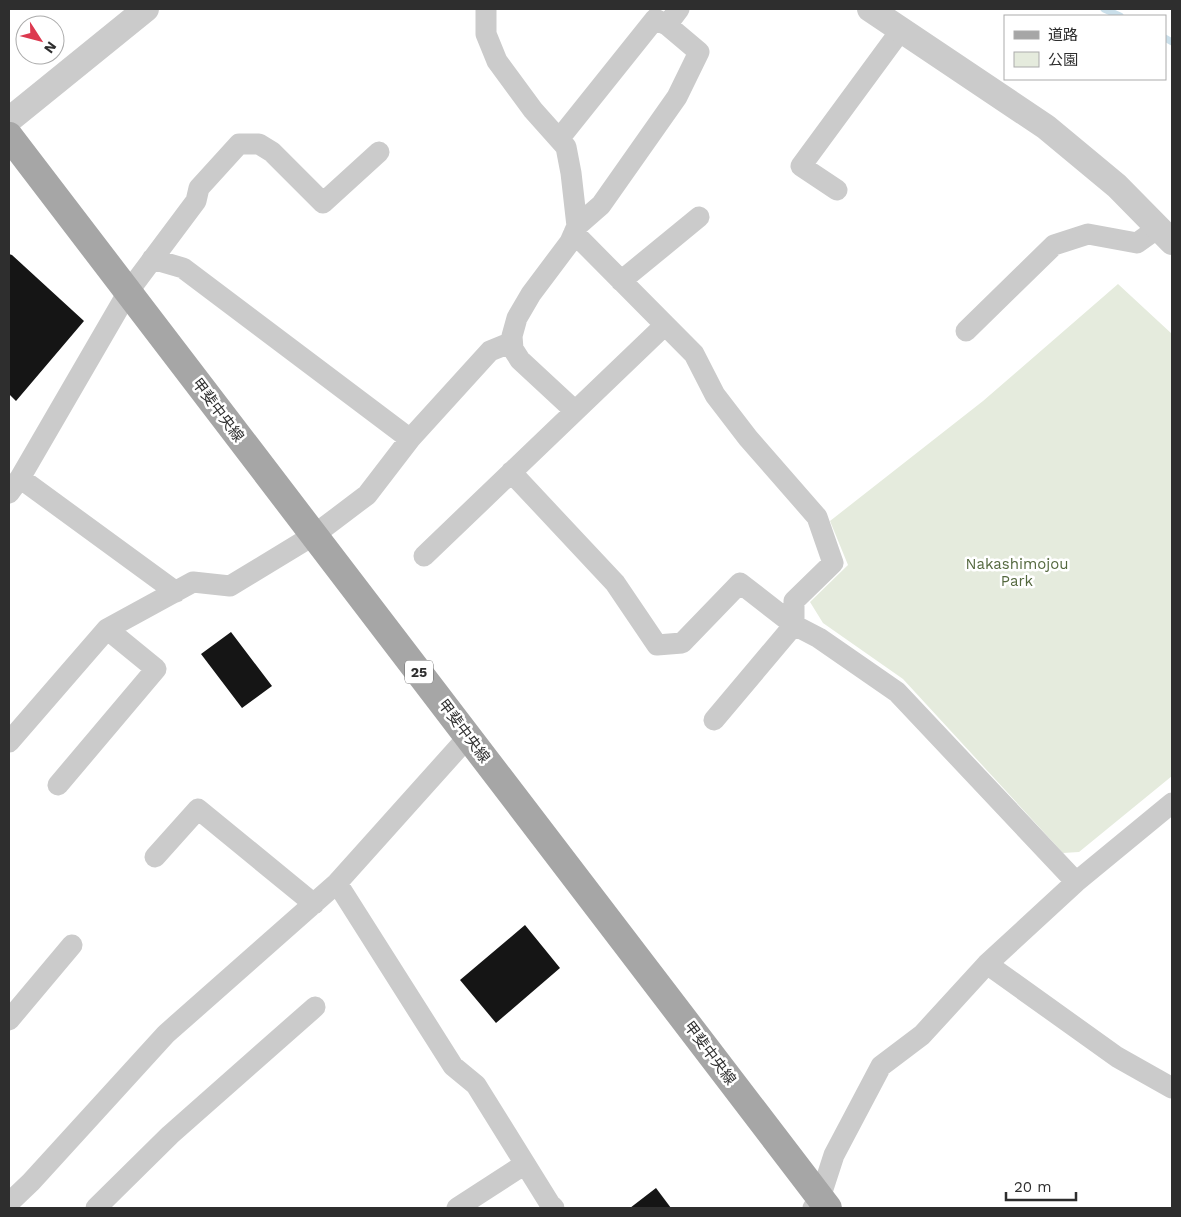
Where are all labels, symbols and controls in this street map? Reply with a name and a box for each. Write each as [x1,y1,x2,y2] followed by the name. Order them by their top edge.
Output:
[15,15,65,65] north arrow
[1004,15,1166,80] legend
[1048,26,1078,44] text: 道路
[41,39,60,57] text: N
[1048,51,1078,69] text: 公園
[188,375,248,445] street label: 甲斐中央線
[966,555,1068,590] park label: Nakashimojou Park
[405,660,433,684] road number: 25
[434,696,494,766] street label: 甲斐中央線
[680,1018,740,1088] street label: 甲斐中央線
[1006,1170,1076,1202] scale bar
[1014,1178,1052,1196] text: 20 m

